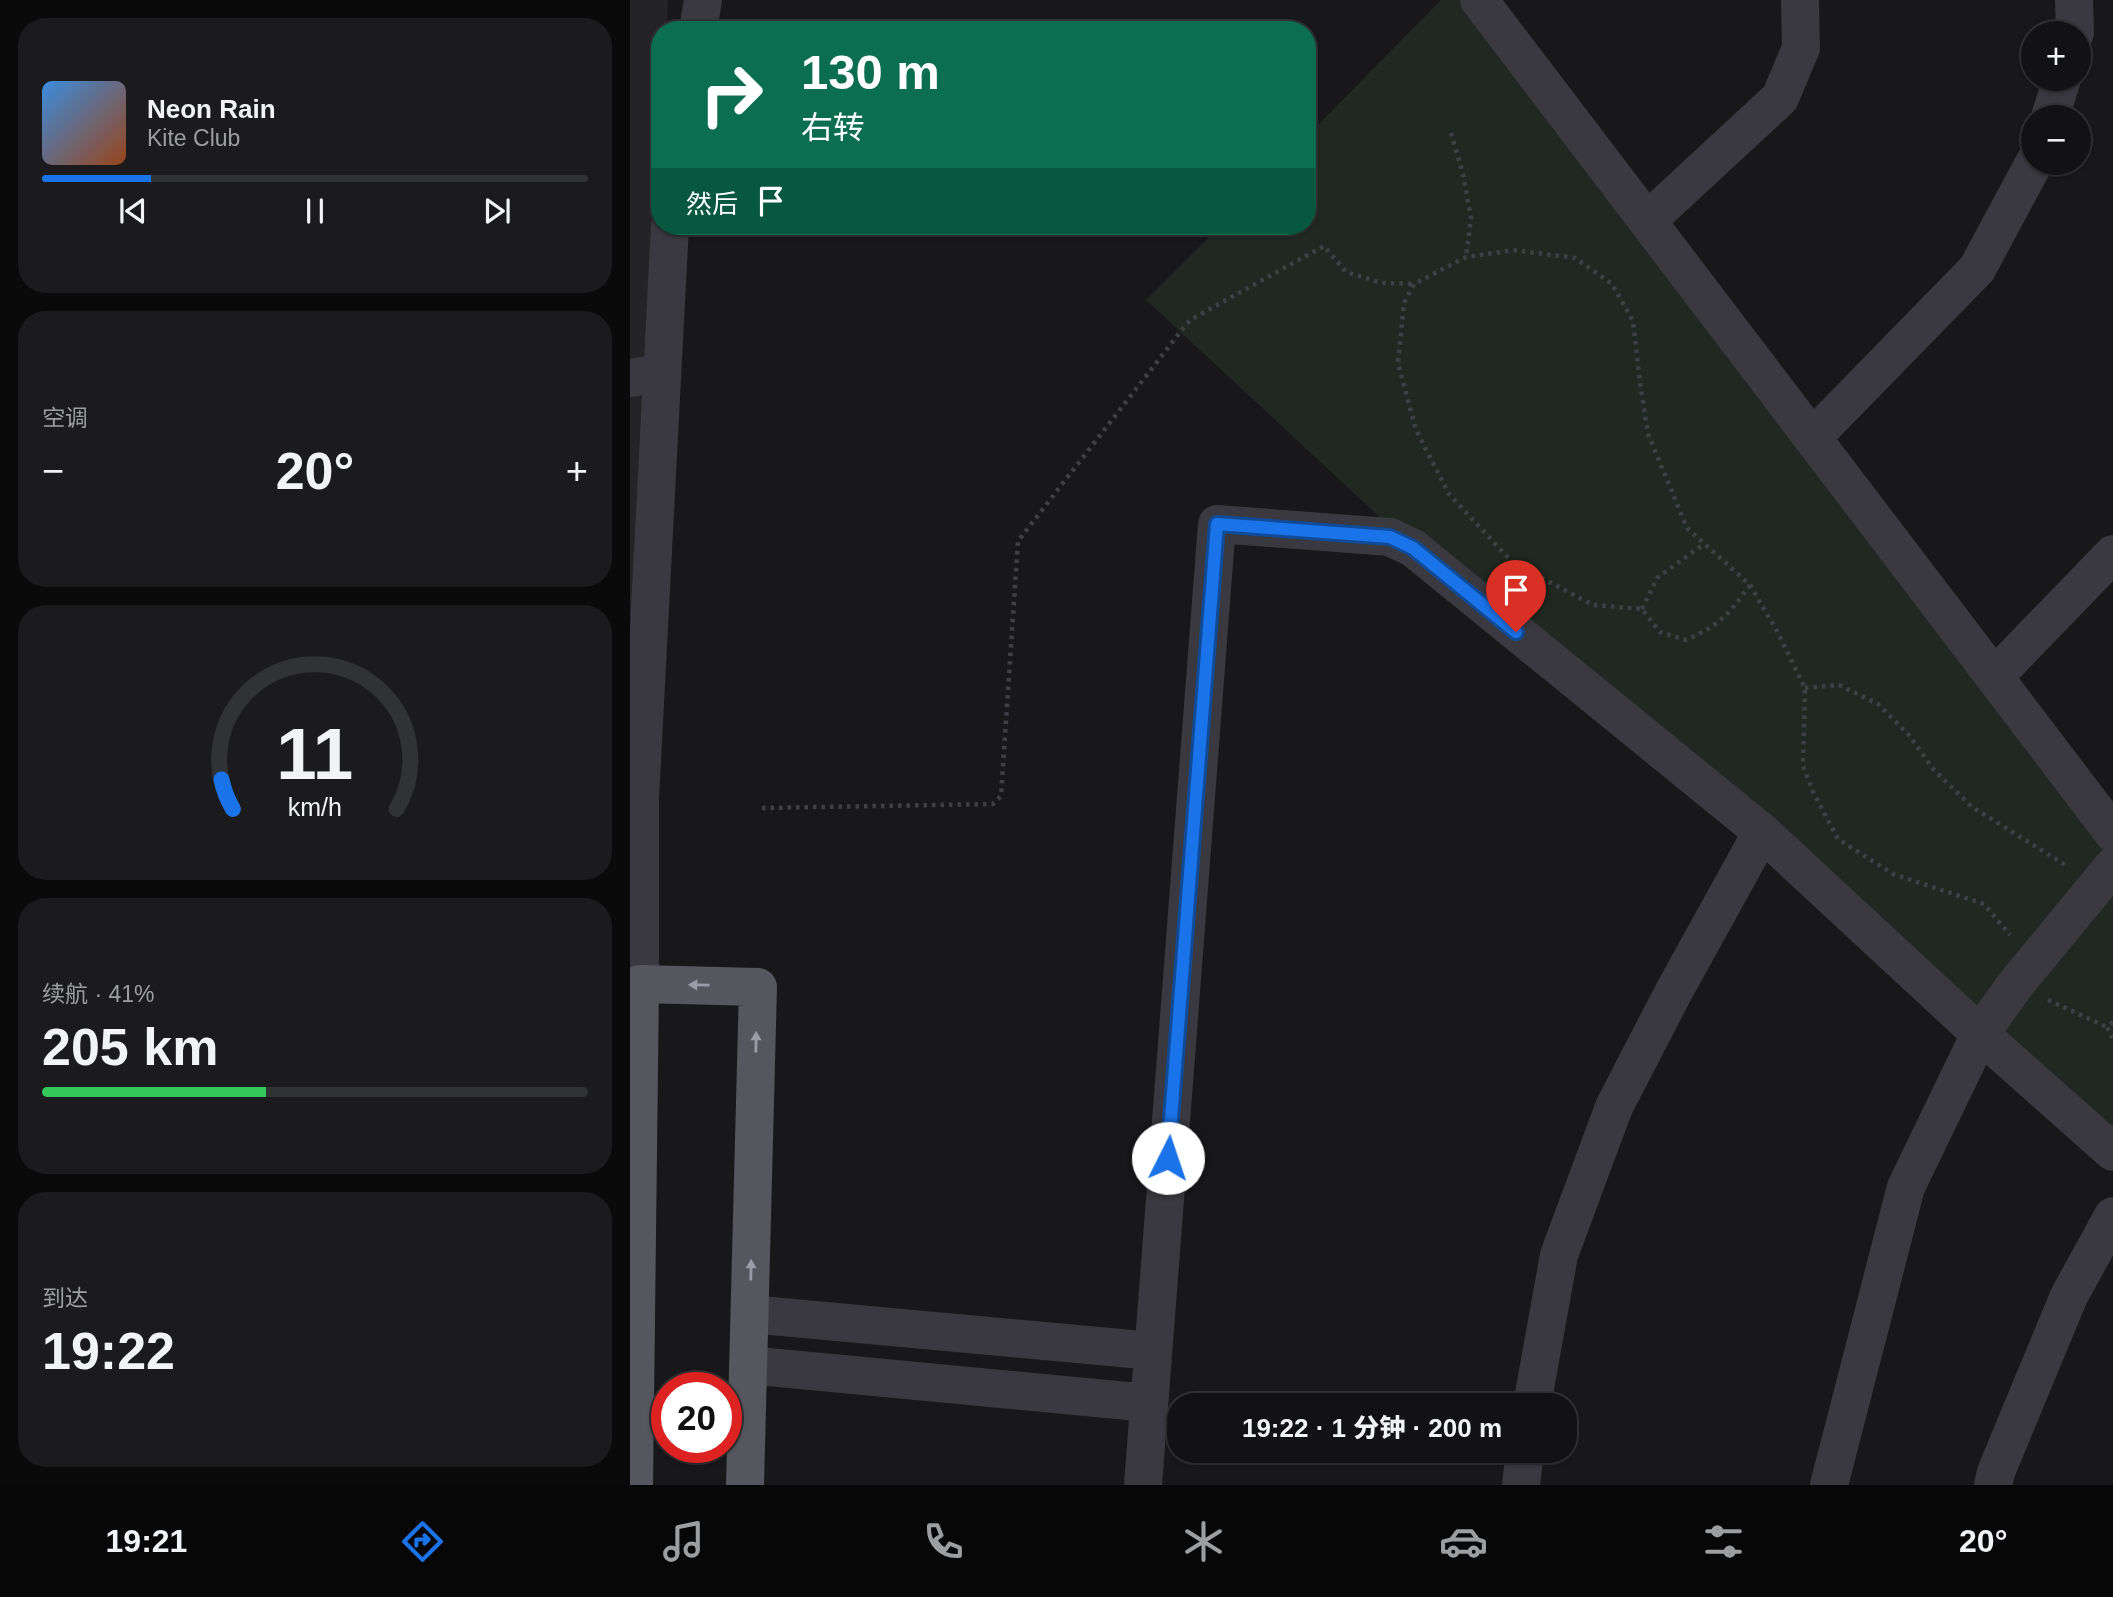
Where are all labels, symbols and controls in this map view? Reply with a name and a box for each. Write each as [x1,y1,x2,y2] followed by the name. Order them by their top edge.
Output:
[2021,21,2091,175] map controls
[2021,21,2091,91] button: +
[801,45,940,99] text: 130 m
[686,49,777,140] icon: right
[147,94,276,124] text: Neon Rain
[2021,105,2091,175] button: −
[801,110,865,146] text: 右转
[147,125,240,151] text: Kite Club
[752,182,790,220] icon: arrive
[686,189,738,219] text: 然后
[114,192,152,230] icon: previous
[296,192,334,230] icon: pause
[478,192,516,230] icon: next
[42,405,88,431] text: 空调
[276,442,354,500] text: 20°
[42,450,64,492] text: −
[566,450,588,492] text: +
[1486,560,1546,632] pin
[1497,571,1535,609] icon: arrive
[277,713,353,794] text: 11
[288,792,342,820] text: km/h
[687,980,709,991] one-way arrow
[42,981,154,1007] text: 续航 · 41%
[42,1018,218,1076] text: 205 km
[751,1031,762,1053] one-way arrow
[1131,1121,1205,1195] position arrow
[745,1259,757,1281] one-way arrow
[42,1285,88,1311] text: 到达
[42,1322,175,1380] text: 19:22
[651,1372,742,1463] speed limit sign: 20
[1242,1413,1502,1443] text: 19:22 · 1 分钟 · 200 m
[398,1517,447,1566] icon: directions
[659,1517,708,1566] icon: music
[919,1517,968,1566] icon: phone
[1179,1517,1228,1566] icon: climate
[1439,1517,1488,1566] icon: car
[1699,1517,1748,1566] icon: filters
[106,1523,187,1559] text: 19:21
[1959,1523,2007,1559] text: 20°

